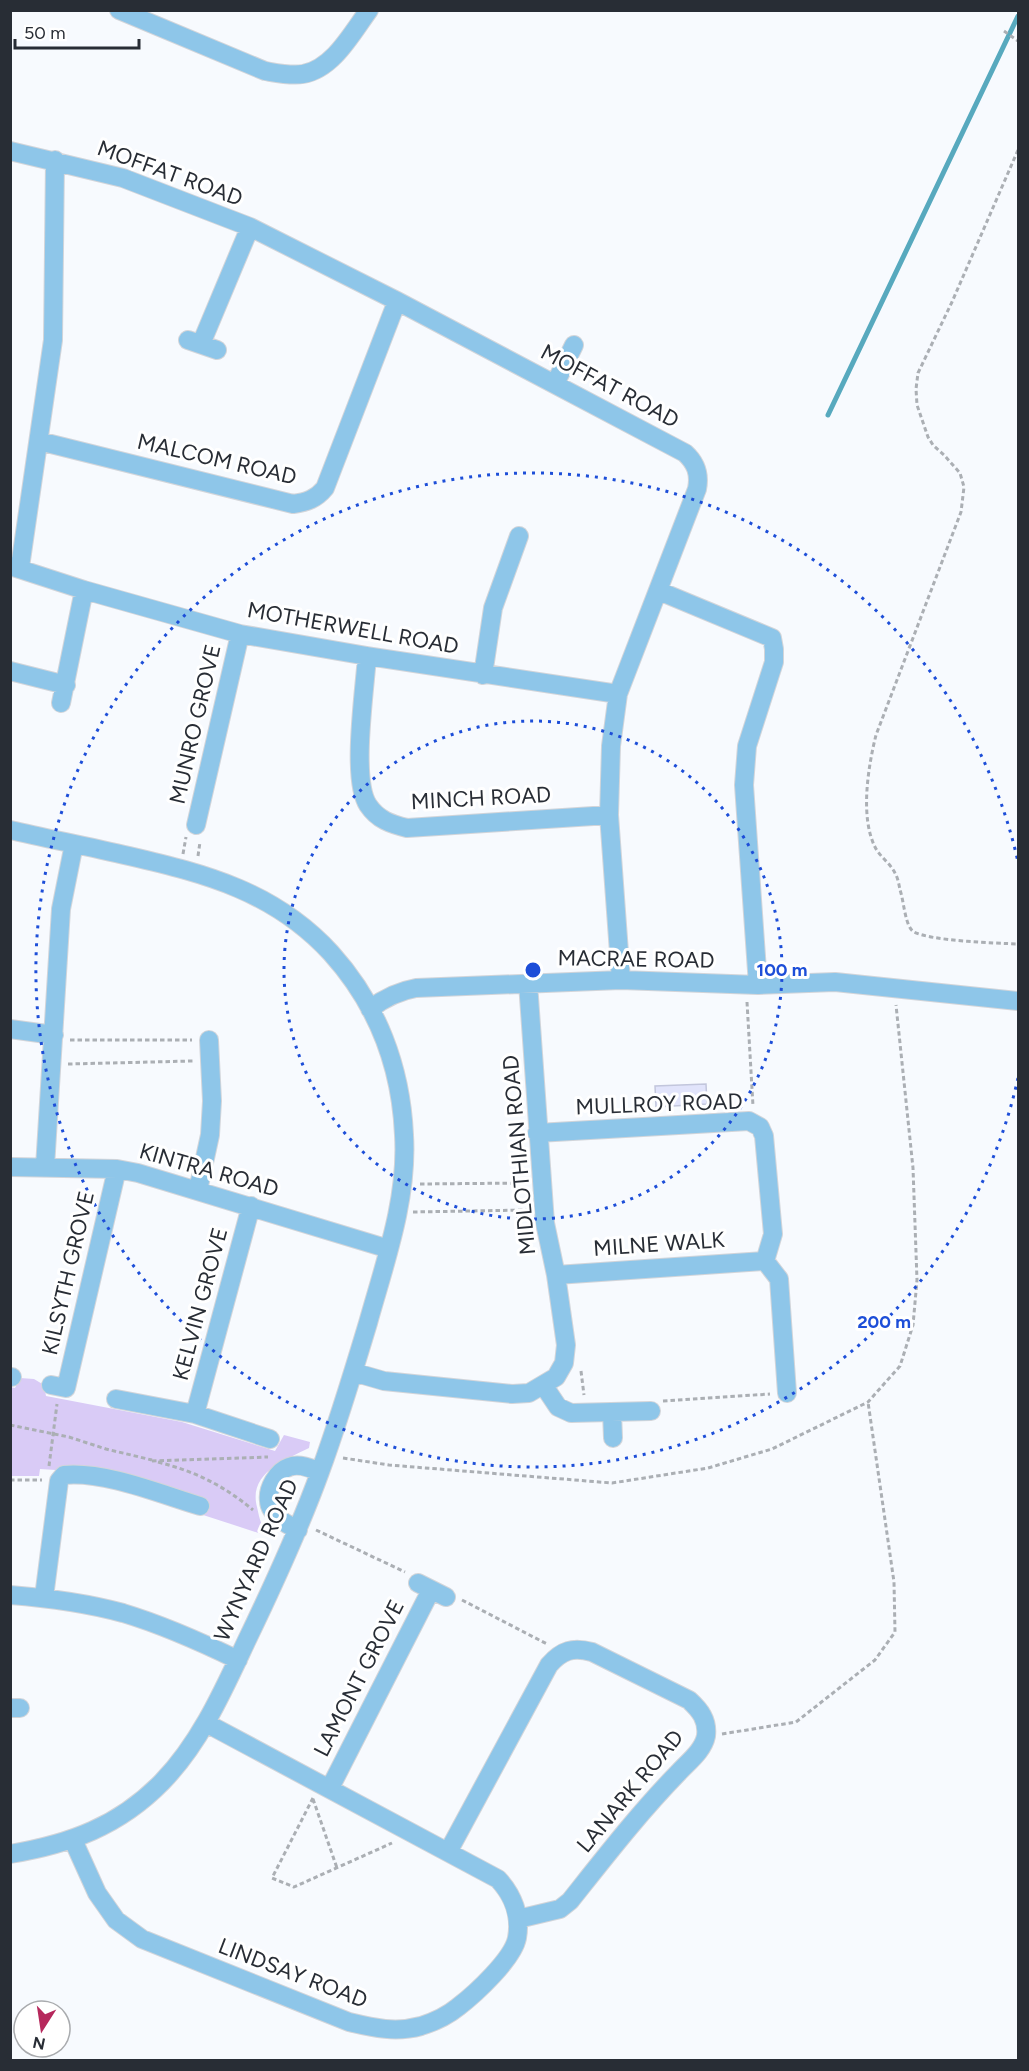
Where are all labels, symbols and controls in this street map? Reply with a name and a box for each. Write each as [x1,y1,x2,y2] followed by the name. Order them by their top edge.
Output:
[15,12,140,50] scale bar
[24,22,66,44] text: 50 m
[94,134,246,212] street label: MOFFAT ROAD
[536,338,684,434] street label: MOFFAT ROAD
[135,428,299,490] street label: MALCOM ROAD
[245,596,461,660] street label: MOTHERWELL ROAD
[164,641,226,807] street label: MUNRO GROVE
[410,781,552,815] street label: MINCH ROAD
[557,944,715,974] street label: MACRAE ROAD
[757,959,807,981] text: 100 m
[523,960,543,980] centre of rings
[497,1054,541,1256] street label: MIDLOTHIAN ROAD
[575,1088,743,1120] street label: MULLROY ROAD
[136,1137,282,1203] street label: KINTRA ROAD
[36,1188,100,1358] street label: KILSYTH GROVE
[167,1225,233,1383] street label: KELVIN GROVE
[592,1226,726,1262] street label: MILNE WALK
[857,1311,911,1333] text: 200 m
[208,1475,304,1645] street label: WYNYARD ROAD
[308,1595,410,1761] street label: LAMONT GROVE
[571,1724,689,1858] street label: LANARK ROAD
[215,1932,371,2014] street label: LINDSAY ROAD
[12,1999,72,2059] north arrow
[31,2033,47,2054] text: N

